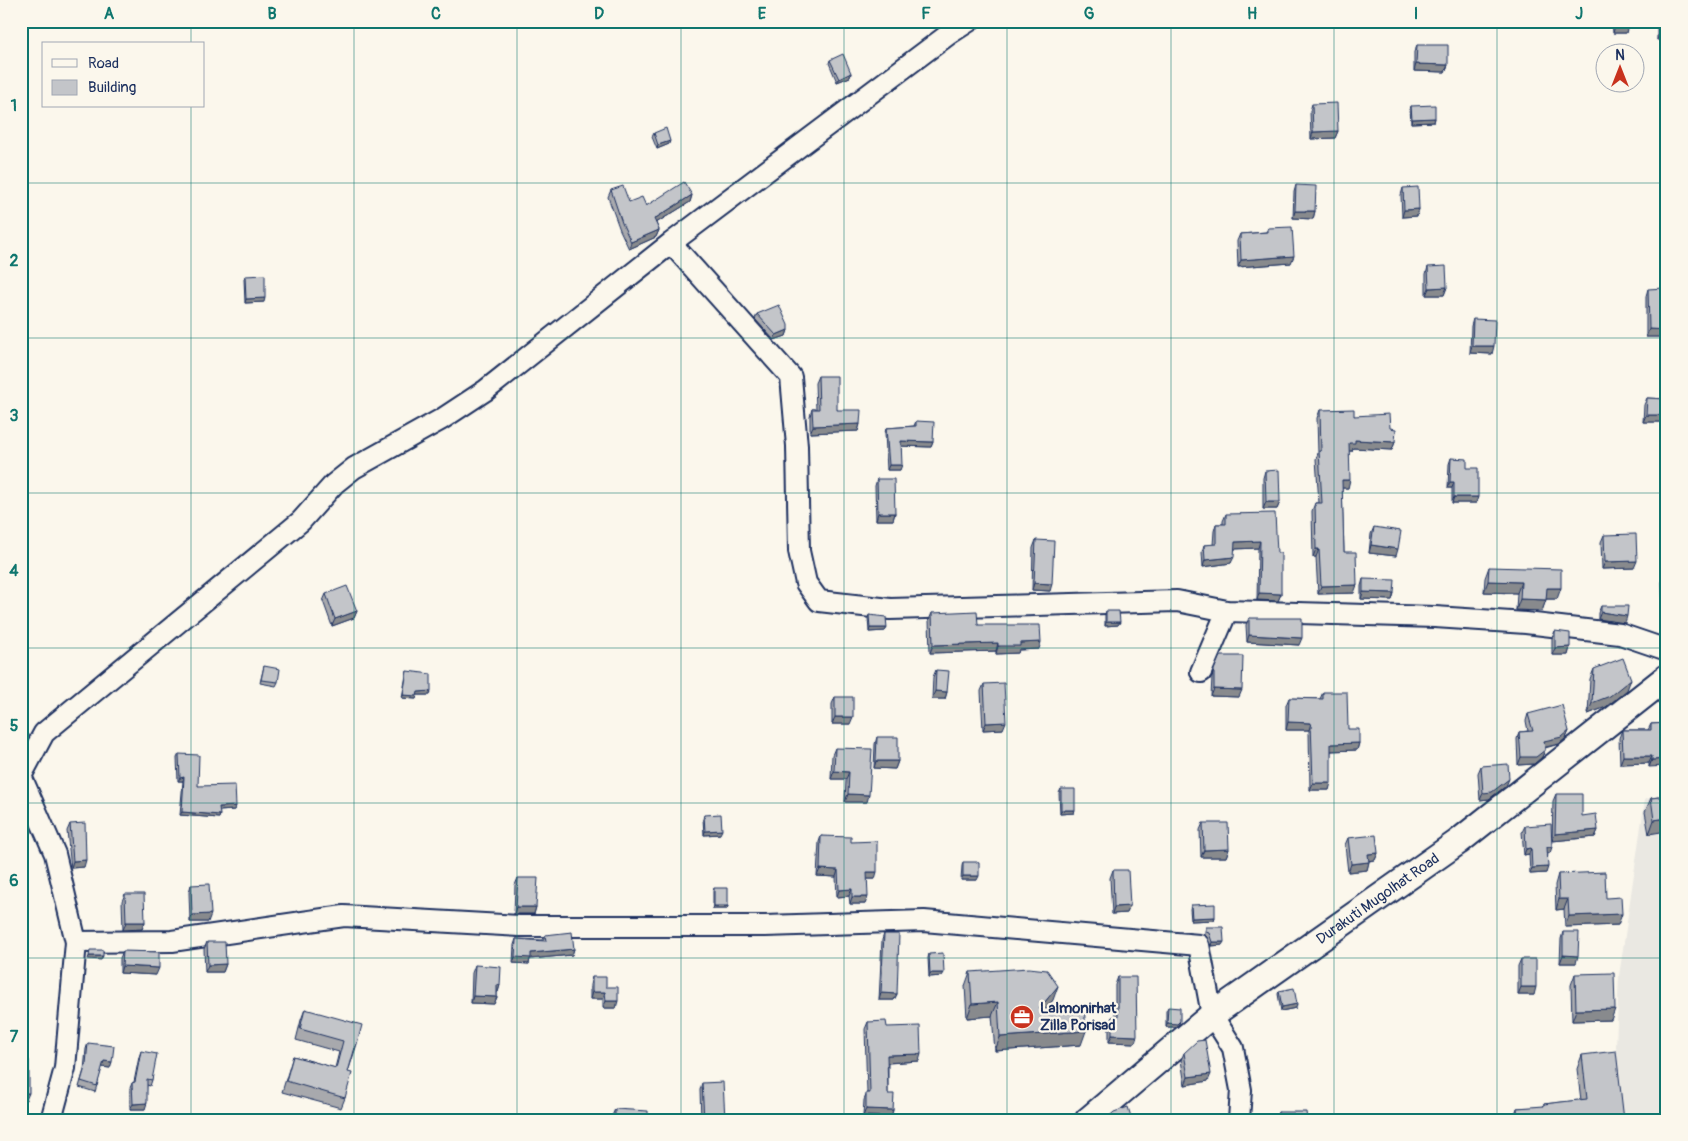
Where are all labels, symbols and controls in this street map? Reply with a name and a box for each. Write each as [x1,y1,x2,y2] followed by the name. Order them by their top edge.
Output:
[104,4,115,24] text: A
[267,4,277,24] text: B
[431,4,441,24] text: C
[594,4,604,24] text: D
[758,4,767,24] text: E
[921,4,931,24] text: F
[1084,4,1095,24] text: G
[1247,4,1257,24] text: H
[1414,4,1418,24] text: I
[1575,4,1583,24] text: J
[42,42,205,108] legend
[1596,42,1646,92] north arrow
[1615,47,1625,64] text: N
[88,54,119,73] text: Road
[88,78,136,97] text: Building
[11,96,17,116] text: 1
[10,251,19,271] text: 2
[10,406,19,426] text: 3
[9,561,19,581] text: 4
[10,716,19,736] text: 5
[1312,849,1443,948] street label: Durakuti Mugolhat Road
[9,871,19,891] text: 6
[1040,999,1117,1035] place label: Lalmonirhat Zilla Porisad
[1009,1004,1035,1030] office icon: Lalmonirhat Zilla Porisad
[10,1027,19,1047] text: 7

